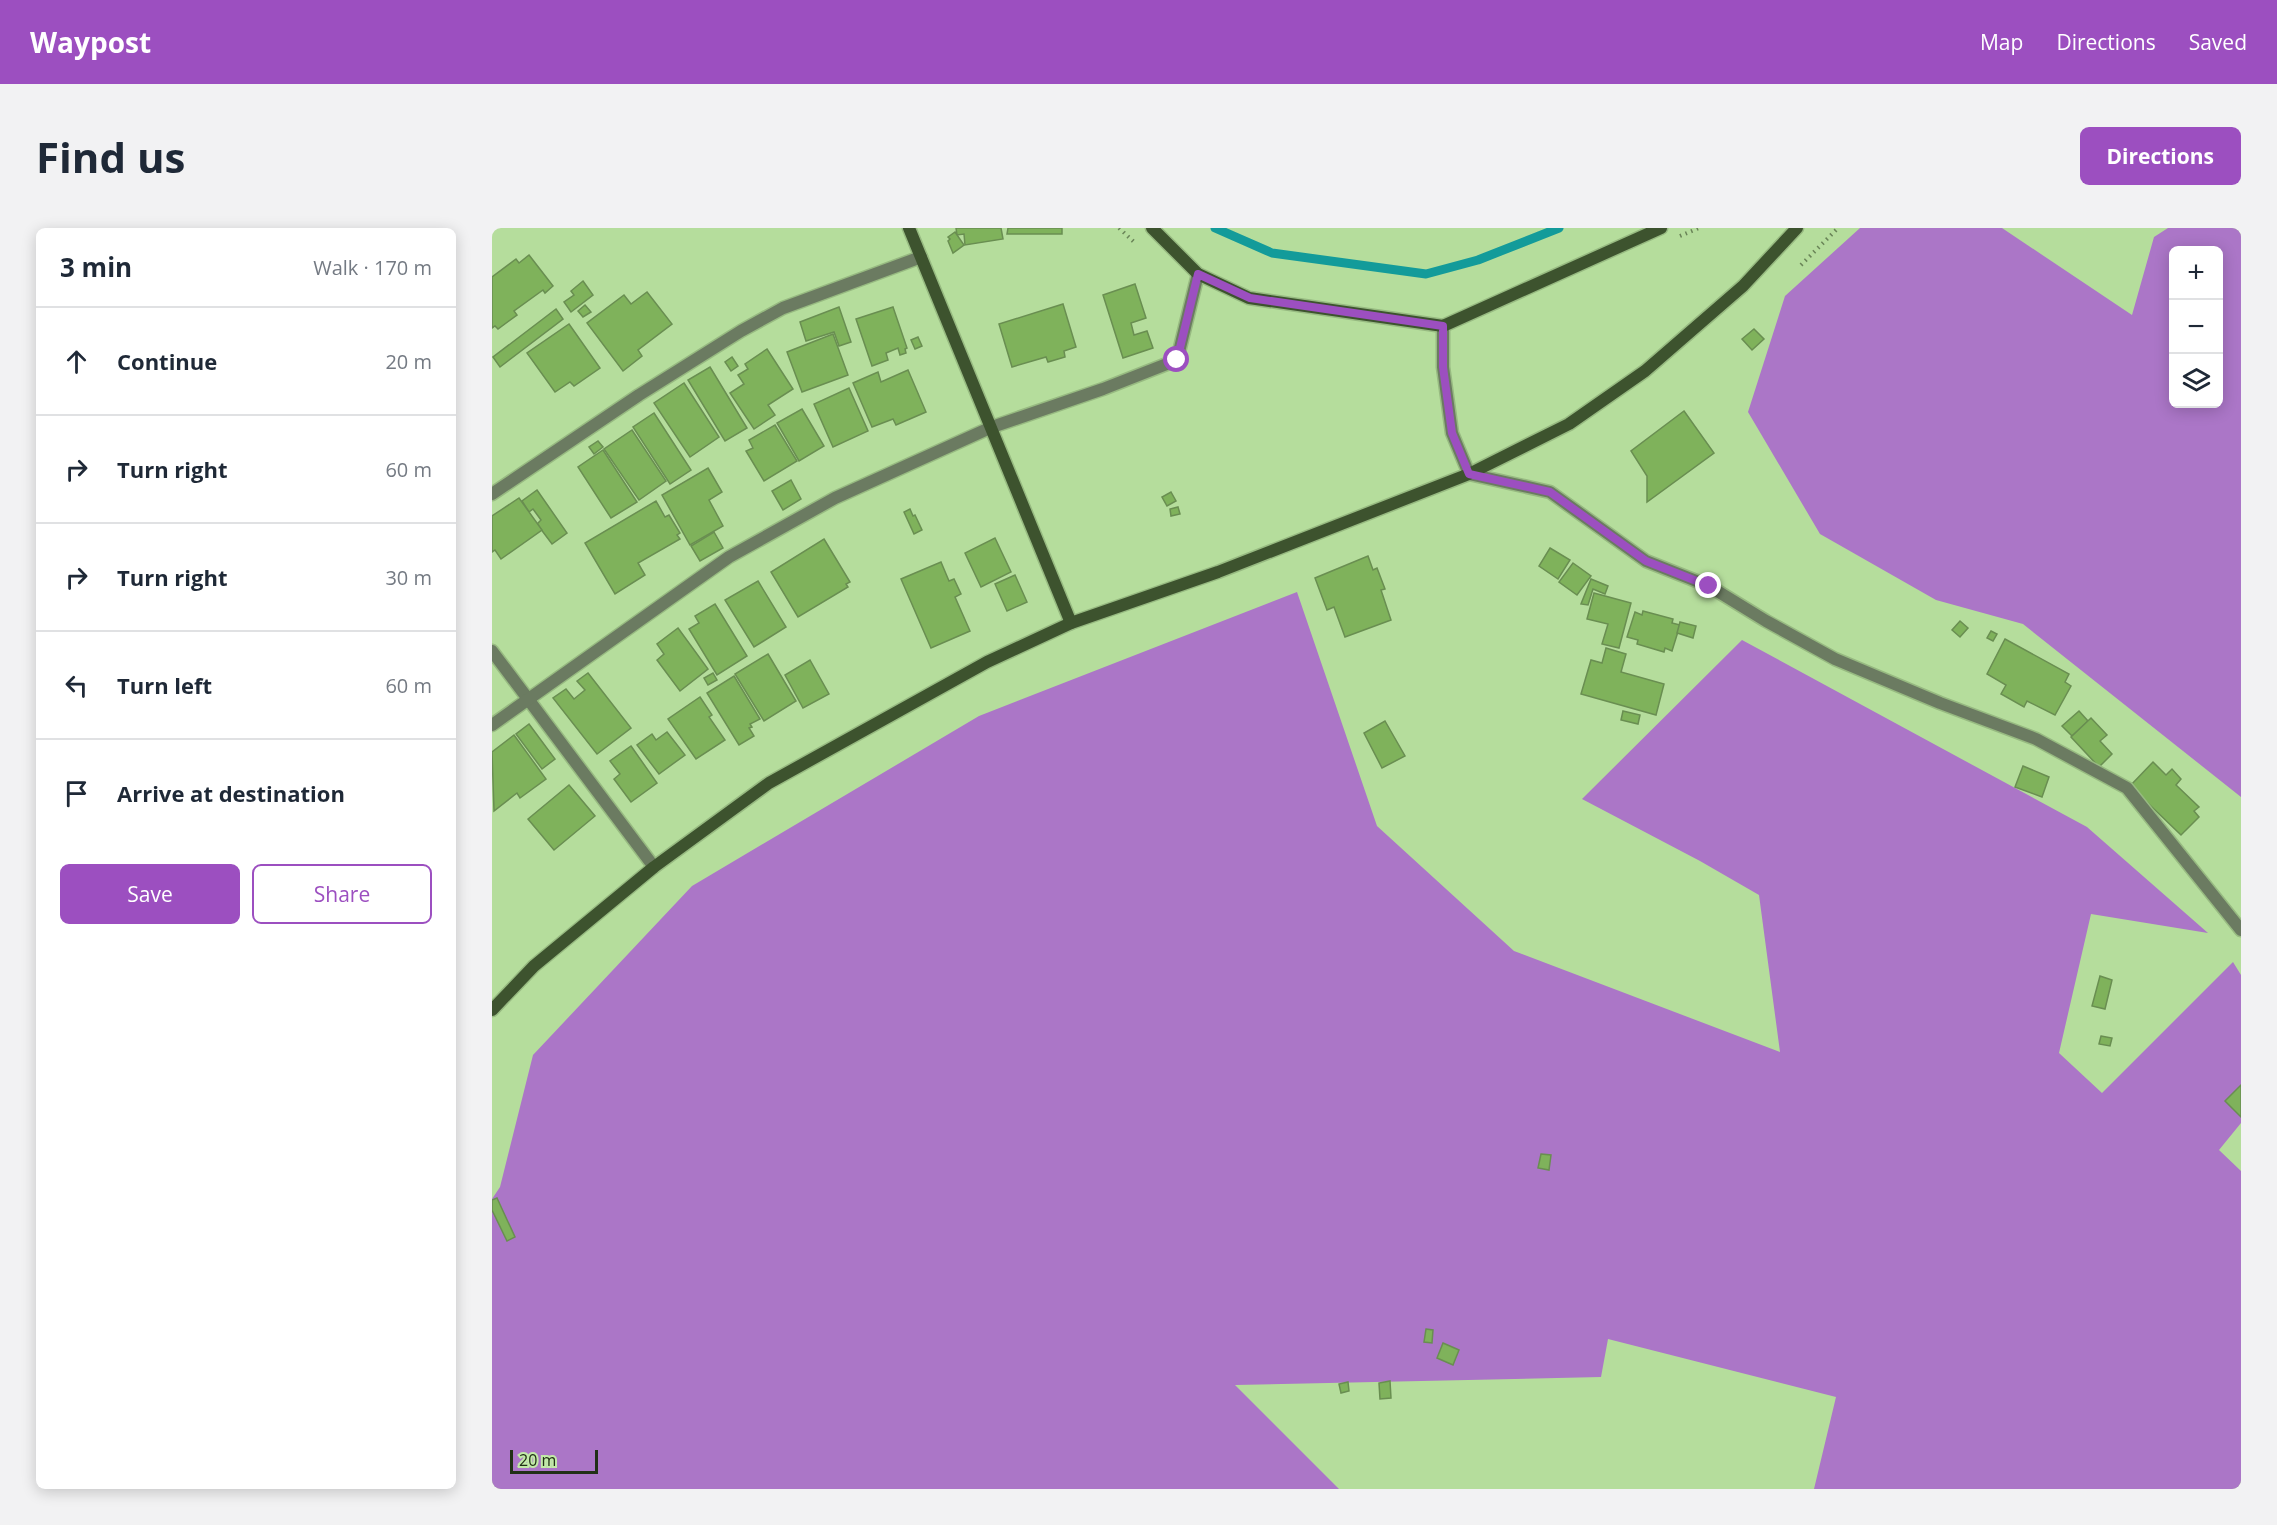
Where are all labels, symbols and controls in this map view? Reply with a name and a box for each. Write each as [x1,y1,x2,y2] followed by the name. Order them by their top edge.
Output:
[30,23,151,61] text: Waypost
[1980,28,2023,56] text: Map
[2056,28,2156,56] text: Directions
[2189,28,2247,56] text: Saved
[2080,127,2241,185] button: Directions
[36,128,185,185] text: Find us
[2169,246,2223,408] map controls
[2169,246,2223,300] button: +
[60,249,132,285] text: 3 min
[313,254,432,281] text: Walk · 170 m
[2169,300,2223,354] button: −
[60,345,93,378] icon: ahead
[117,346,217,376] text: Continue
[1163,346,1189,372] route start
[385,348,432,375] text: 20 m
[2169,354,2223,408] button: layers
[60,453,93,486] icon: right
[117,454,228,484] text: Turn right
[385,456,432,483] text: 60 m
[60,561,93,594] icon: right
[117,562,228,592] text: Turn right
[385,564,432,591] text: 30 m
[1695,572,1721,598] route end
[60,669,93,702] icon: left
[117,670,212,700] text: Turn left
[385,672,432,699] text: 60 m
[60,777,93,810] icon: arrive
[117,778,345,808] text: Arrive at destination
[60,864,240,924] button: Save
[252,864,432,924] button: Share
[510,1447,598,1474] scale bar
[519,1449,556,1471] text: 20 m

